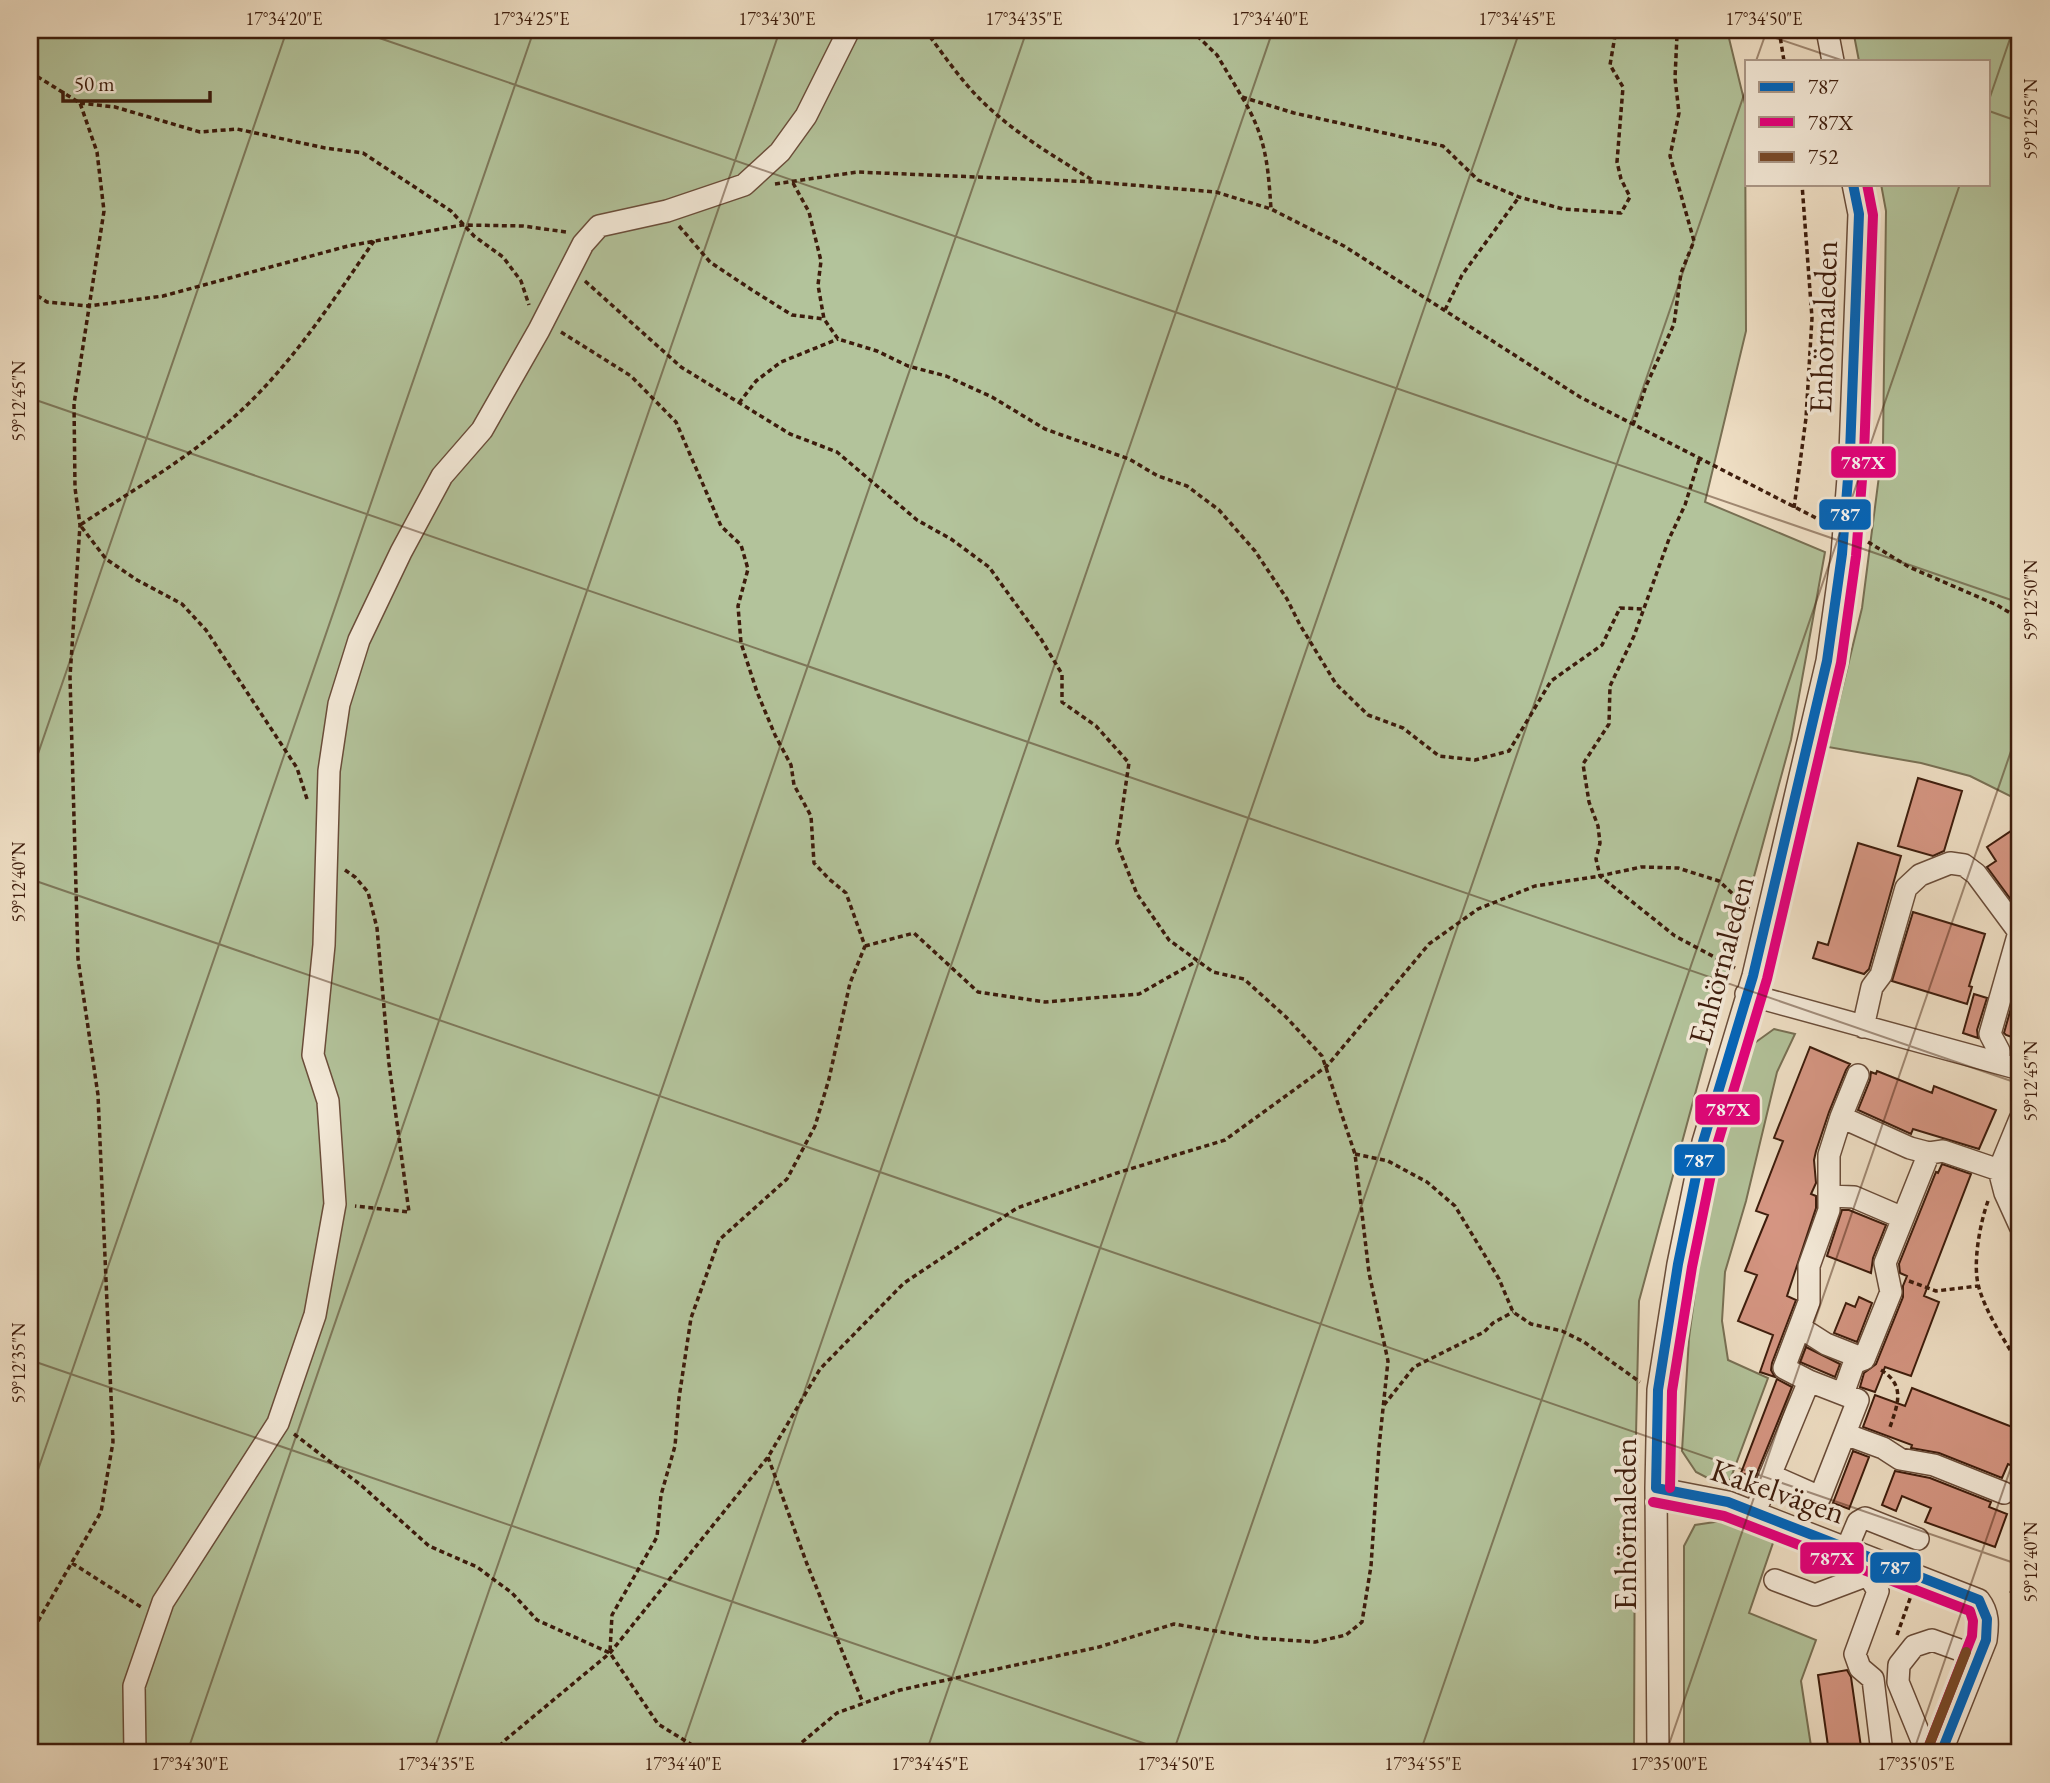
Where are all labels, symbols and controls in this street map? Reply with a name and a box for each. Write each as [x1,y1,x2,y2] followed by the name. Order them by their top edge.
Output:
[246,7,322,30] text: 17°34'20"E
[493,7,569,30] text: 17°34'25"E
[739,7,815,30] text: 17°34'30"E
[986,7,1062,30] text: 17°34'35"E
[1232,7,1308,30] text: 17°34'40"E
[1479,7,1555,30] text: 17°34'45"E
[1726,7,1802,30] text: 17°34'50"E
[63,60,210,104] scale bar
[1745,60,1990,186] legend
[74,70,115,97] text: 50 m
[1808,73,1839,100] text: 787
[2019,78,2042,159] text: 59°12'55"N
[1808,109,1853,136] text: 787X
[1808,143,1838,170] text: 752
[1799,240,1847,414] street label: Enhörnaleden
[7,360,30,441] text: 59°12'45"N
[1830,445,1897,479] line badge: 787X
[1841,450,1886,475] text: 787X
[1818,498,1872,531] line badge: 787
[1830,502,1861,527] text: 787
[2019,559,2042,640] text: 59°12'50"N
[7,841,30,922] text: 59°12'40"N
[1678,871,1764,1049] street label: Enhörnaleden
[2019,1040,2042,1121] text: 59°12'45"N
[1694,1093,1761,1126] line badge: 787X
[1706,1097,1751,1122] text: 787X
[1673,1143,1726,1177] line badge: 787
[1684,1148,1715,1173] text: 787
[7,1322,30,1403] text: 59°12'35"N
[1604,1437,1646,1611] street label: Enhörnaleden
[1705,1448,1851,1534] street label: Kakelvägen
[2019,1521,2042,1602] text: 59°12'40"N
[1799,1541,1865,1575] line badge: 787X
[1810,1546,1855,1571] text: 787X
[1869,1551,1922,1584] line badge: 787
[1880,1555,1911,1580] text: 787
[152,1752,228,1775] text: 17°34'30"E
[398,1752,474,1775] text: 17°34'35"E
[645,1752,721,1775] text: 17°34'40"E
[892,1752,968,1775] text: 17°34'45"E
[1138,1752,1214,1775] text: 17°34'50"E
[1385,1752,1461,1775] text: 17°34'55"E
[1631,1752,1707,1775] text: 17°35'00"E
[1878,1752,1954,1775] text: 17°35'05"E

